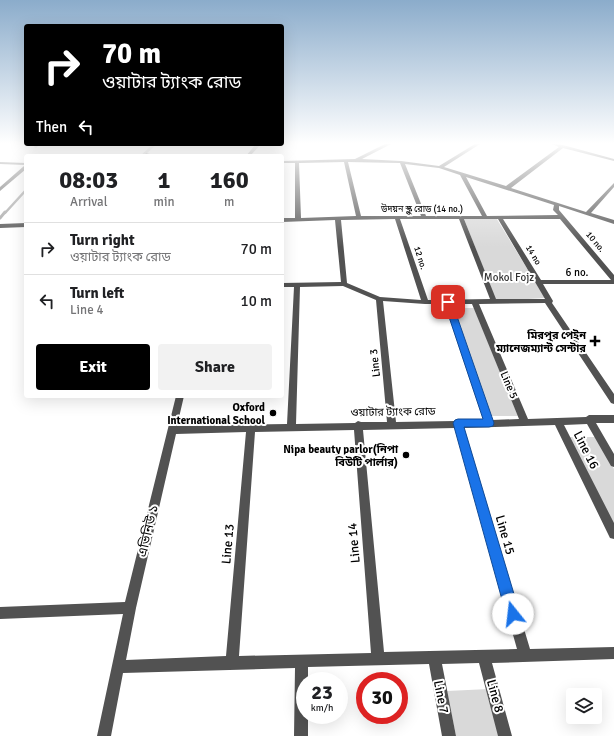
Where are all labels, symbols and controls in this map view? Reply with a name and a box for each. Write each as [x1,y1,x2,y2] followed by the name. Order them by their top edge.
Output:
[102,37,161,71] text: 70 m
[36,40,88,92] icon: right
[102,71,241,93] text: ওয়াটার ট্যাংক রোড
[75,116,97,138] icon: left
[36,118,67,136] text: Then
[59,165,118,195] text: 08:03
[158,165,170,195] text: 1
[210,165,249,195] text: 160
[70,194,107,210] text: Arrival
[154,194,175,210] text: min
[224,194,234,210] text: m
[380,203,463,215] street label: উদয়ন স্কুল রোড (14 no.)
[583,229,607,255] street label: 10 no.
[70,231,135,249] text: Turn right
[36,238,58,260] icon: right
[241,240,272,258] text: 70 m
[523,243,543,267] street label: 14 no
[411,245,429,271] street label: 12 no.
[70,249,171,265] text: ওয়াটার ট্যাংক রোড
[566,266,589,279] street label: 6 no.
[484,271,534,284] park label: Mokol Fojz
[70,284,124,302] text: Turn left
[431,285,465,319] pin
[36,290,58,312] icon: left
[437,291,459,313] icon: arrive
[241,292,272,310] text: 10 m
[70,302,104,318] text: Line 4
[495,329,586,355] place label: মিরপুর পেইন ম্যানেজম্যান্ট সেন্টার
[589,335,601,347] marker: মিরপুর পেইন ম্যানেজম্যান্ট সেন্টার
[36,344,150,390] button: Exit
[158,344,272,390] button: Share
[367,348,383,378] street label: Line 3
[497,369,521,401] street label: Line 5
[167,401,266,427] place label: Oxford International School
[350,405,436,419] street label: ওয়াটার ট্যাংক রোড
[268,408,278,418] marker: Oxford International School
[570,428,602,472] street label: Line 16
[283,443,399,469] place label: Nipa beauty parlor(নিপা বিউটি পার্লার)
[401,450,411,460] marker: Nipa beauty parlor(নিপা বিউটি পার্লার)
[134,503,162,559] street label: এভিনিউ ১
[492,513,518,557] street label: Line 15
[344,522,364,564] street label: Line 14
[218,523,238,565] street label: Line 13
[492,593,534,635] position arrow
[356,672,408,724] speed limit sign: 30
[483,678,507,714] street label: Line 8
[430,679,452,715] street label: Line 7
[311,680,333,705] text: 23
[566,688,602,724] map controls
[566,688,602,724] button: layers
[311,702,333,714] text: km/h

